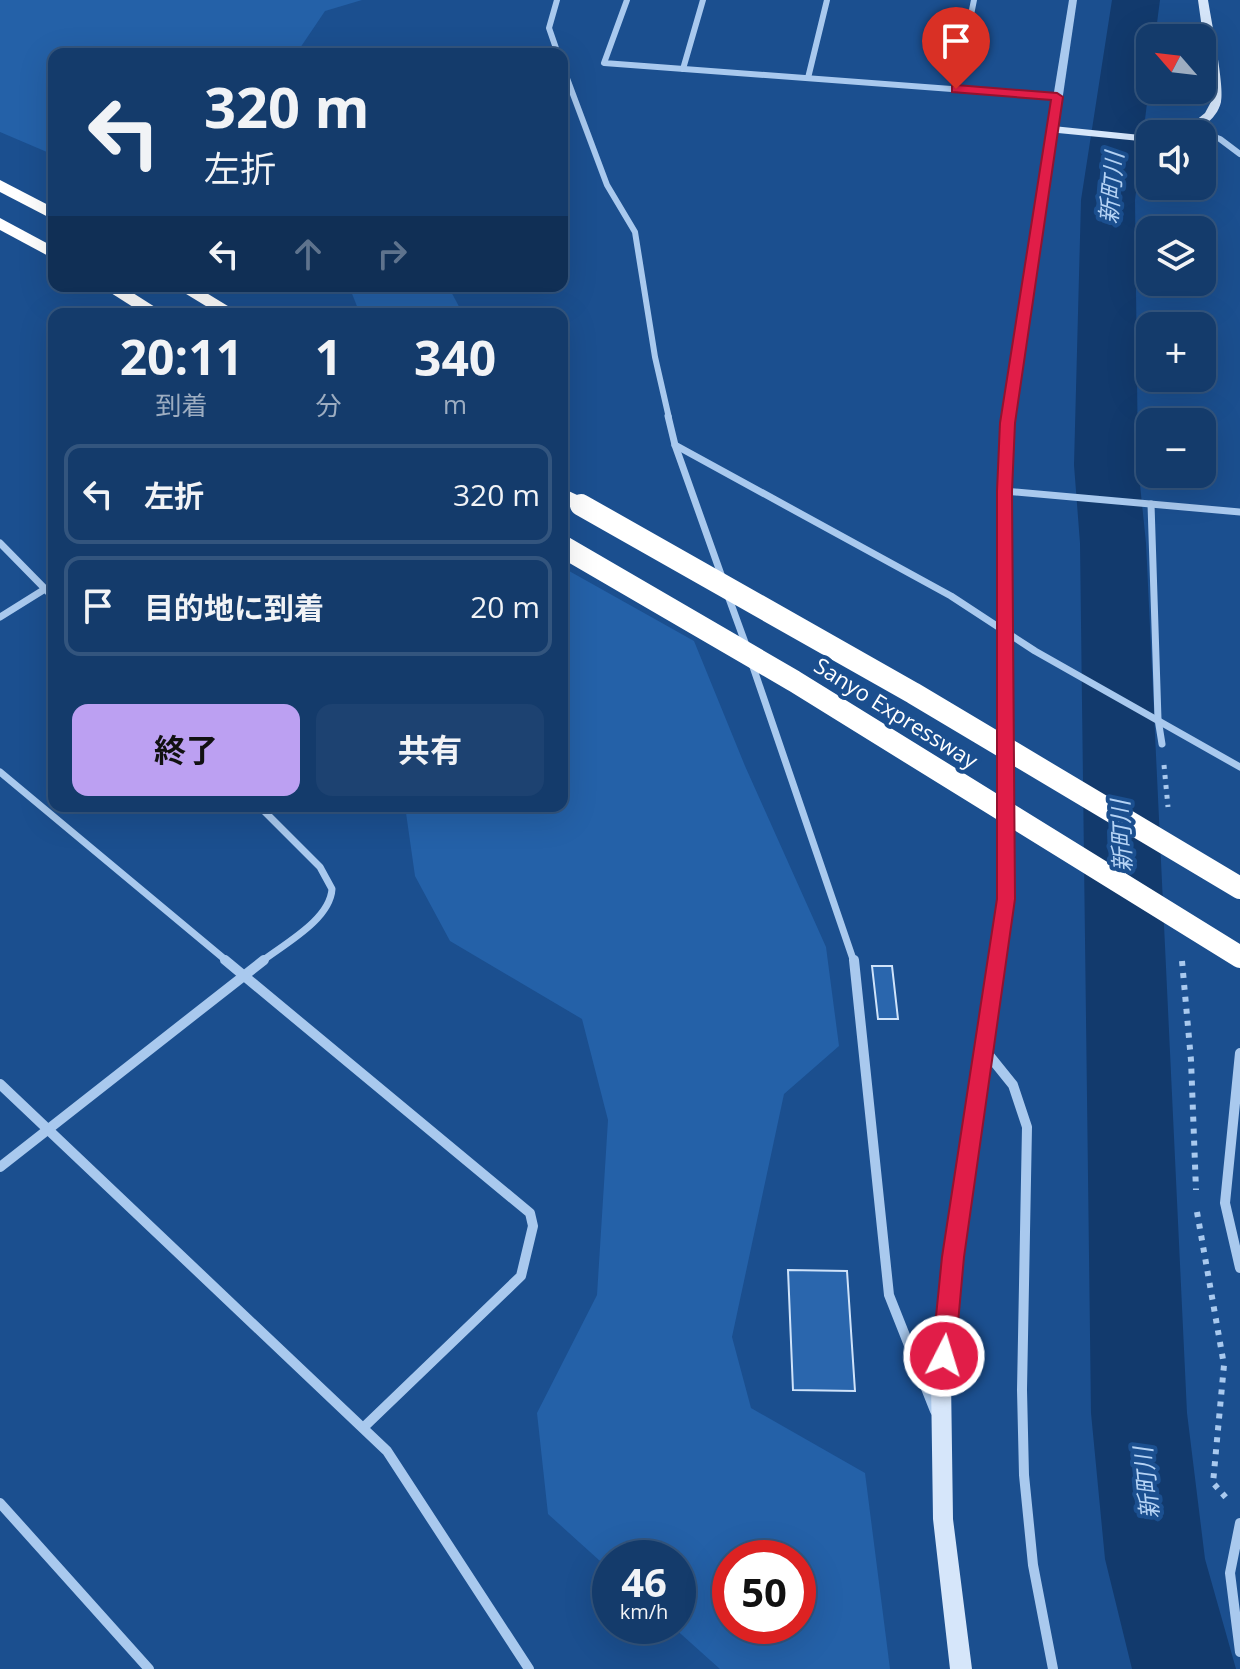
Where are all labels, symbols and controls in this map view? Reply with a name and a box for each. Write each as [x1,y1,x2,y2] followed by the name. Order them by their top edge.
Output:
[922,7,990,89] pin
[934,19,978,63] icon: arrive
[1136,24,1216,104] north arrow
[1136,24,1216,488] map controls
[204,68,370,144] text: 320 m
[72,80,176,184] icon: left
[1136,120,1216,200] button: sound
[204,144,276,193] text: 左折
[1091,148,1130,225] water label: 新町川
[1136,216,1216,296] button: layers
[202,232,246,276] icon: left
[286,232,330,276] icon: ahead
[370,232,414,276] icon: right
[1136,312,1216,392] button: +
[120,324,243,389] text: 20:11
[315,324,342,389] text: 1
[414,325,496,390] text: 340
[443,386,467,422] text: m
[155,387,207,423] text: 到着
[316,387,342,423] text: 分
[1136,408,1216,488] button: −
[76,472,120,516] icon: left
[453,474,540,515] text: 320 m
[144,475,204,516] text: 左折
[76,584,120,628] icon: arrive
[470,586,540,627] text: 20 m
[144,587,324,628] text: 目的地に到着
[809,650,985,775] street label: Sanyo Expressway
[72,704,300,796] button: 終了
[316,704,544,796] button: 共有
[1103,797,1138,873] water label: 新町川
[902,1314,986,1398] position arrow
[1125,1443,1166,1521] water label: 新町川
[712,1540,816,1644] speed limit sign: 50
[621,1554,667,1609] text: 46
[620,1598,668,1625] text: km/h

